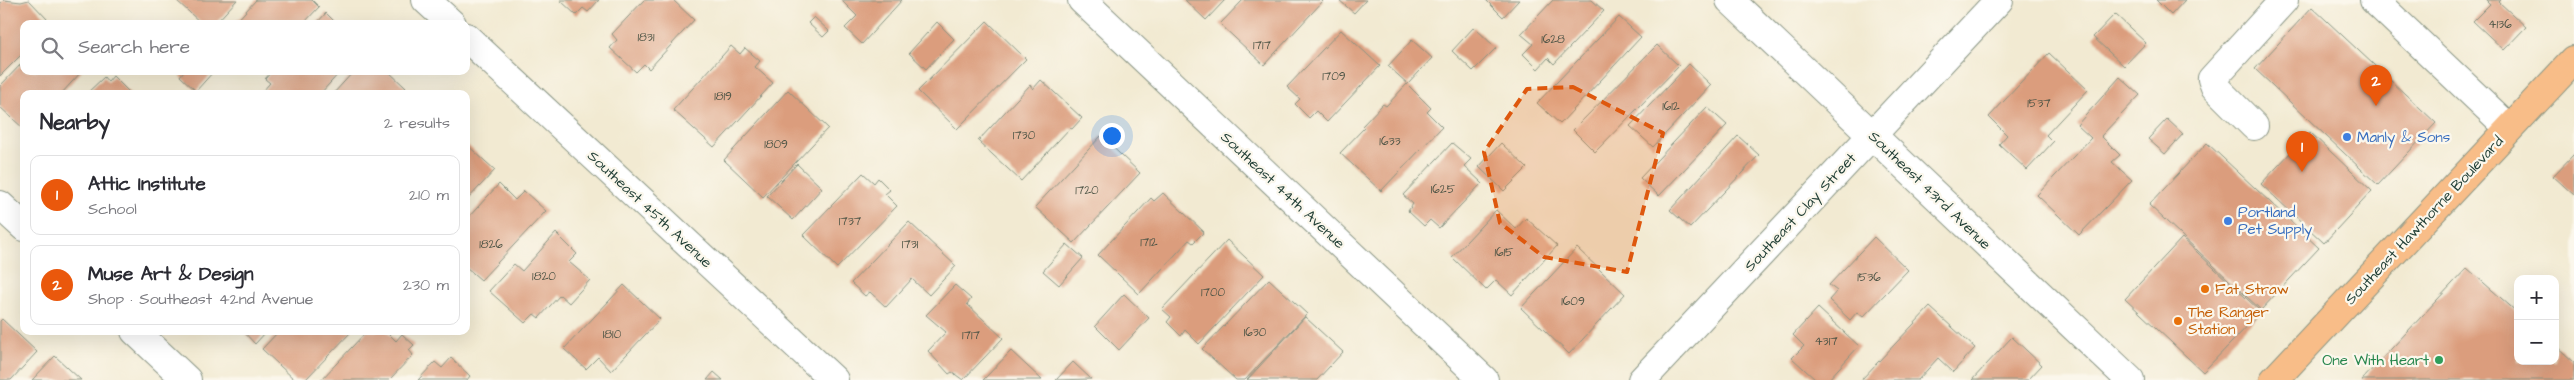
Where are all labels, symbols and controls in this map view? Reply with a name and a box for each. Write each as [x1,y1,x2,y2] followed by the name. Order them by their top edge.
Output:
[2488,16,2512,33] house number: 4136
[20,20,470,75] search box
[638,29,655,46] house number: 1831
[1541,31,1565,48] house number: 1628
[38,34,66,62] icon: search
[78,34,190,61] text: Search here
[1253,37,1272,54] house number: 1717
[2360,65,2392,106] pin: 2
[1322,68,1346,85] house number: 1709
[714,88,732,105] house number: 1819
[2027,95,2051,112] house number: 1537
[1662,98,1680,115] house number: 1612
[40,108,110,137] text: Nearby
[384,112,450,134] text: 2 results
[1099,123,1125,149] your location
[1864,126,1996,255] street label: Southeast 43rd Avenue
[1013,127,1036,144] house number: 1730
[1216,127,1349,254] street label: Southeast 44th Avenue
[2357,127,2451,149] place label: Manly & Sons
[2286,131,2318,172] pin: 1
[2340,131,2509,309] street label: Southeast Hawthorne Boulevard
[2341,131,2353,143] marker: Manly & Sons
[1379,133,1401,150] house number: 1633
[764,136,788,153] house number: 1809
[583,146,717,273] street label: Southeast 45th Avenue
[1740,148,1862,277] street label: Southeast Clay Street
[88,171,206,198] text: Attic Institute
[1431,181,1456,198] house number: 1625
[1075,182,1099,199] house number: 1720
[56,184,58,206] text: 1
[409,184,449,206] text: 210 m
[88,198,137,220] text: School
[2238,202,2312,241] place label: Portland Pet Supply
[839,213,862,230] house number: 1737
[2222,215,2234,227] marker: Portland Pet Supply
[1140,234,1158,251] house number: 1712
[479,236,503,253] house number: 1826
[902,236,919,253] house number: 1731
[1494,244,1514,261] house number: 1615
[88,261,253,288] text: Muse Art & Design
[532,268,556,285] house number: 1820
[1857,269,1881,286] house number: 1536
[52,274,62,296] text: 2
[403,274,449,296] text: 230 m
[2514,275,2559,365] map controls
[2514,275,2559,320] button: +
[2215,279,2289,300] place label: Fat Straw
[2199,283,2211,295] marker: Fat Straw
[1201,284,1225,301] house number: 1700
[88,288,313,310] text: Shop · Southeast 42nd Avenue
[1561,293,1585,310] house number: 1609
[2188,302,2269,340] place label: The Ranger Station
[2172,315,2184,327] marker: The Ranger Station
[2514,320,2559,365] button: −
[1244,324,1267,341] house number: 1630
[603,326,622,343] house number: 1810
[962,327,981,344] house number: 1717
[1814,333,1838,350] house number: 4317
[2322,350,2429,371] place label: One With Heart
[2433,354,2445,366] marker: One With Heart

